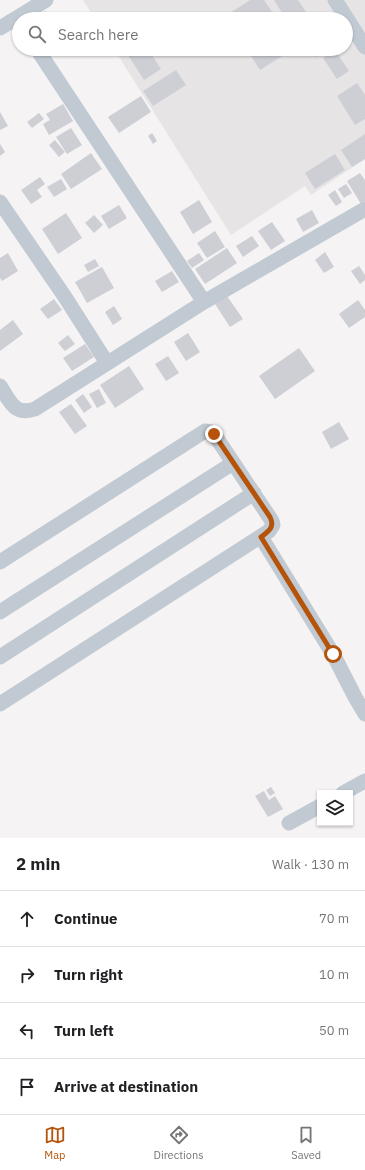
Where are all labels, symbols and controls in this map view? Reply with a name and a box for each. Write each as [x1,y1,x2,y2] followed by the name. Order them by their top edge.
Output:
[12,12,353,56] search box
[26,23,48,45] icon: search
[58,25,138,44] text: Search here
[205,425,223,443] route end
[324,645,342,663] route start
[317,790,353,826] map controls
[317,790,353,826] button: layers
[16,853,60,875] text: 2 min
[272,856,349,873] text: Walk · 130 m
[16,908,38,930] icon: ahead
[54,909,118,928] text: Continue
[319,910,349,927] text: 70 m
[16,964,38,986] icon: right
[54,965,123,984] text: Turn right
[319,966,349,983] text: 10 m
[16,1020,38,1042] icon: left
[54,1021,114,1040] text: Turn left
[319,1022,349,1039] text: 50 m
[16,1076,38,1098] icon: arrive
[54,1077,198,1096] text: Arrive at destination
[44,1124,66,1162] tab: Map
[154,1124,204,1162] tab: Directions
[291,1124,321,1162] tab: Saved

